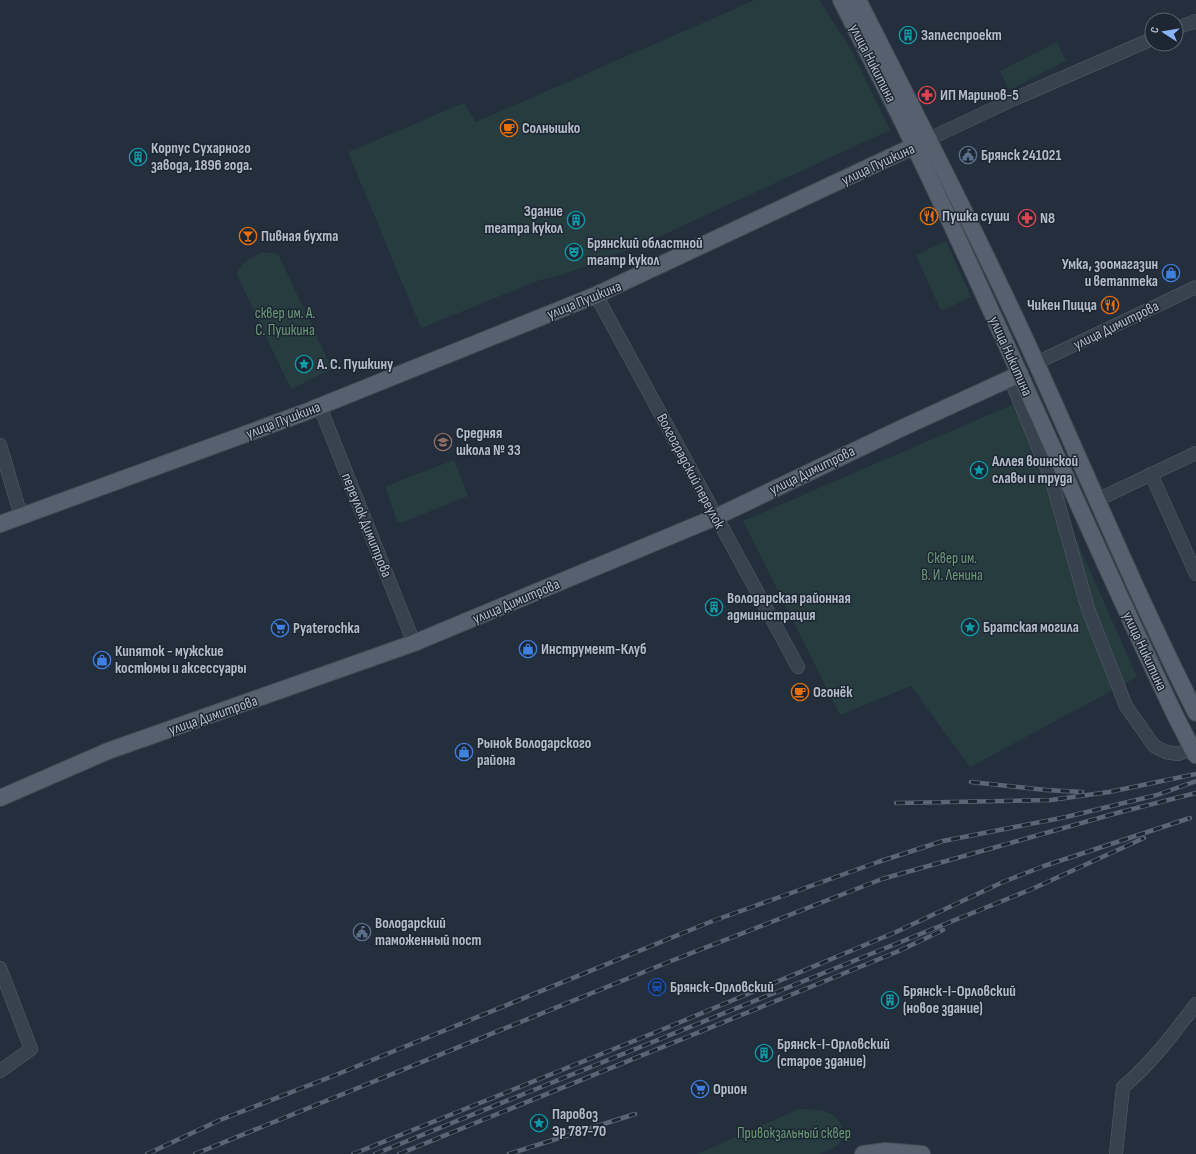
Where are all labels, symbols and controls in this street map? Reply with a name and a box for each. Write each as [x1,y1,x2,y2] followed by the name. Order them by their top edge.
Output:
[1144,12,1184,52] north arrow
[845,21,901,106] street label: улица Никитина
[898,25,918,45] building icon: Заплеспроект
[921,26,1002,45] place label: Заплеспроект
[1148,26,1162,34] text: С
[917,85,937,105] pharmacy icon: ИП Маринов-5
[940,86,1019,105] place label: ИП Маринов-5
[499,118,519,138] cafe icon: Солнышко
[522,119,580,138] place label: Солнышко
[151,139,252,175] place label: Корпус Сухарного завода, 1896 года.
[839,139,918,190] street label: улица Пушкина
[958,145,978,165] public building icon: Брянск 241021
[981,146,1061,165] place label: Брянск 241021
[128,147,148,167] building icon: Корпус Сухарного завода, 1896 года.
[485,202,563,238] place label: Здание театра кукол
[919,206,939,226] restaurant icon: Пушка суши
[942,207,1010,226] place label: Пушка суши
[1017,208,1037,228] pharmacy icon: N8
[1040,209,1055,228] place label: N8
[566,210,586,230] building icon: Здание театра кукол
[238,226,258,246] bar icon: Пивная бухта
[261,227,338,246] place label: Пивная бухта
[587,234,702,270] place label: Брянский областной театр кукол
[564,242,584,262] theatre icon: Брянский областной театр кукол
[1062,255,1158,291] place label: Умка, зоомагазин и ветаптека
[1161,263,1181,283] shop icon: Умка, зоомагазин и ветаптека
[544,277,624,324] street label: улица Пушкина
[1100,295,1120,315] restaurant icon: Чикен Пицца
[1027,296,1097,315] place label: Чикен Пицца
[1070,296,1162,354] street label: улица Димитрова
[255,304,316,340] park label: сквер им. А. С. Пушкина
[984,313,1037,399] street label: улица Никитина
[294,354,314,374] place icon: А. С. Пушкину
[316,355,394,374] place label: А. С. Пушкину
[243,397,323,443] street label: улица Пушкина
[652,410,729,532] street label: Волгоградский переулок
[456,424,521,460] place label: Средняя школа № 33
[433,432,453,452] school or university icon: Средняя школа № 33
[766,441,858,499] street label: улица Димитрова
[991,452,1078,488] place label: Аллея воинской славы и труда
[969,460,989,480] place icon: Аллея воинской славы и труда
[337,470,396,580] street label: переулок Димитрова
[921,549,983,585] park label: Сквер им. В. И. Ленина
[470,575,563,628] street label: улица Димитрова
[727,589,851,625] place label: Володарская районная администрация
[704,597,724,617] building icon: Володарская районная администрация
[1118,608,1171,694] street label: улица Никитина
[960,617,980,637] place icon: Братская могила
[270,618,290,638] supermarket icon: Pyaterochka
[983,618,1079,637] place label: Братская могила
[293,619,360,638] place label: Pyaterochka
[518,639,538,659] shop icon: Инструмент-Клуб
[541,640,647,659] place label: Инструмент-Клуб
[115,642,247,678] place label: Кипяток - мужские костюмы и аксессуары
[92,650,112,670] shop icon: Кипяток - мужские костюмы и аксессуары
[790,682,810,702] cafe icon: Огонёк
[813,683,853,702] place label: Огонёк
[166,691,260,740] street label: улица Димитрова
[477,734,591,770] place label: Рынок Володарского района
[454,742,474,762] shop icon: Рынок Володарского района
[375,914,482,950] place label: Володарский таможенный пост
[352,922,372,942] public building icon: Володарский таможенный пост
[647,977,667,997] station icon: Брянск-Орловский
[670,978,774,997] place label: Брянск-Орловский
[903,982,1016,1018] place label: Брянск-I-Орловский (новое здание)
[880,990,900,1010] building icon: Брянск-I-Орловский (новое здание)
[777,1035,890,1071] place label: Брянск-I-Орловский (старое здание)
[754,1043,774,1063] building icon: Брянск-I-Орловский (старое здание)
[690,1079,710,1099] supermarket icon: Орион
[713,1080,747,1099] place label: Орион
[552,1105,606,1141] place label: Паровоз Эр 787-70
[529,1113,549,1133] place icon: Паровоз Эр 787-70
[737,1124,851,1143] park label: Привокзальный сквер

